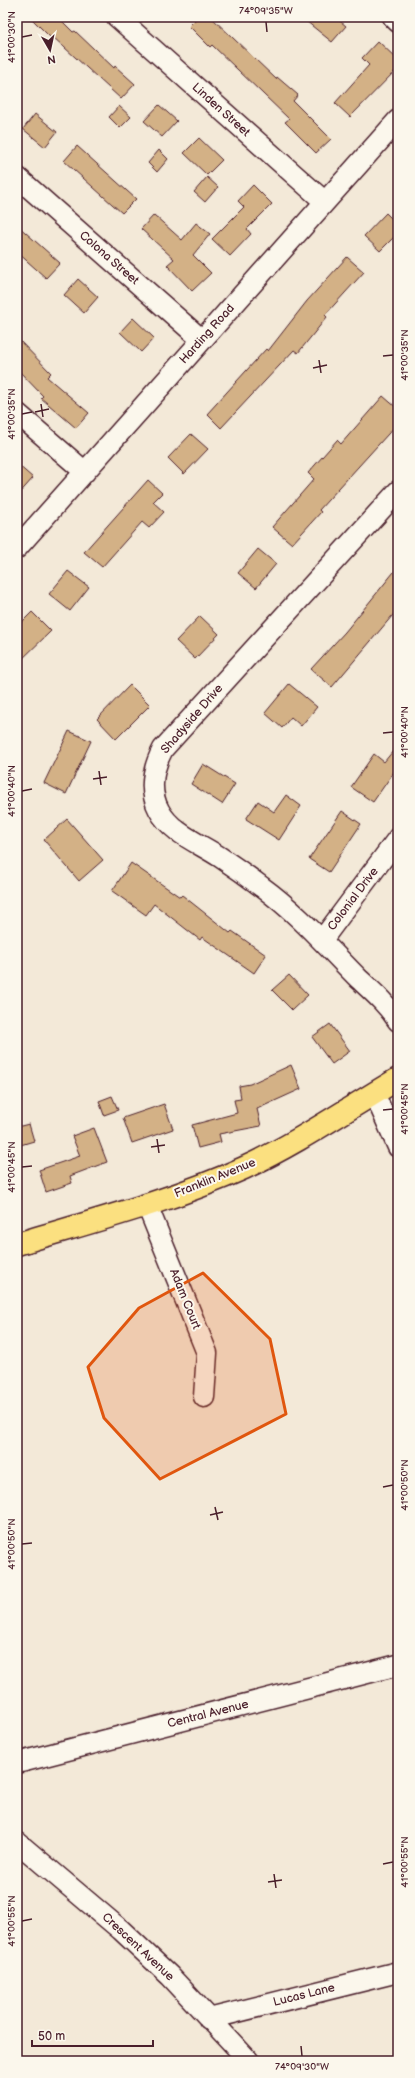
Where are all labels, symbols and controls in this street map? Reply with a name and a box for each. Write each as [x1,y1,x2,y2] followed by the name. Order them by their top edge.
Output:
[239,5,293,17] text: 74°09'35"W
[6,11,18,63] text: 41°00'30"N
[30,30,70,70] north arrow
[46,52,57,66] text: N
[189,80,253,140] street label: Linden Street
[76,228,142,288] street label: Colona Street
[176,301,238,367] street label: Harding Road
[399,329,411,381] text: 41°00'35"N
[6,388,18,440] text: 41°00'35"N
[158,681,226,757] street label: Shadyside Drive
[399,706,411,758] text: 41°00'40"N
[6,765,18,817] text: 41°00'40"N
[324,864,382,934] street label: Colonial Drive
[399,1083,411,1135] text: 41°00'45"N
[6,1141,18,1193] text: 41°00'45"N
[172,1155,258,1201] street label: Franklin Avenue
[166,1267,204,1332] street label: Adam Court
[399,1459,411,1511] text: 41°00'50"N
[6,1518,18,1570] text: 41°00'50"N
[166,1697,250,1731] street label: Central Avenue
[399,1836,411,1888] text: 41°00'55"N
[6,1895,18,1947] text: 41°00'55"N
[99,1910,177,1984] street label: Crescent Avenue
[272,1980,336,2010] street label: Lucas Lane
[32,2022,153,2048] scale bar
[38,2029,65,2044] text: 50 m
[275,2061,329,2073] text: 74°09'30"W

